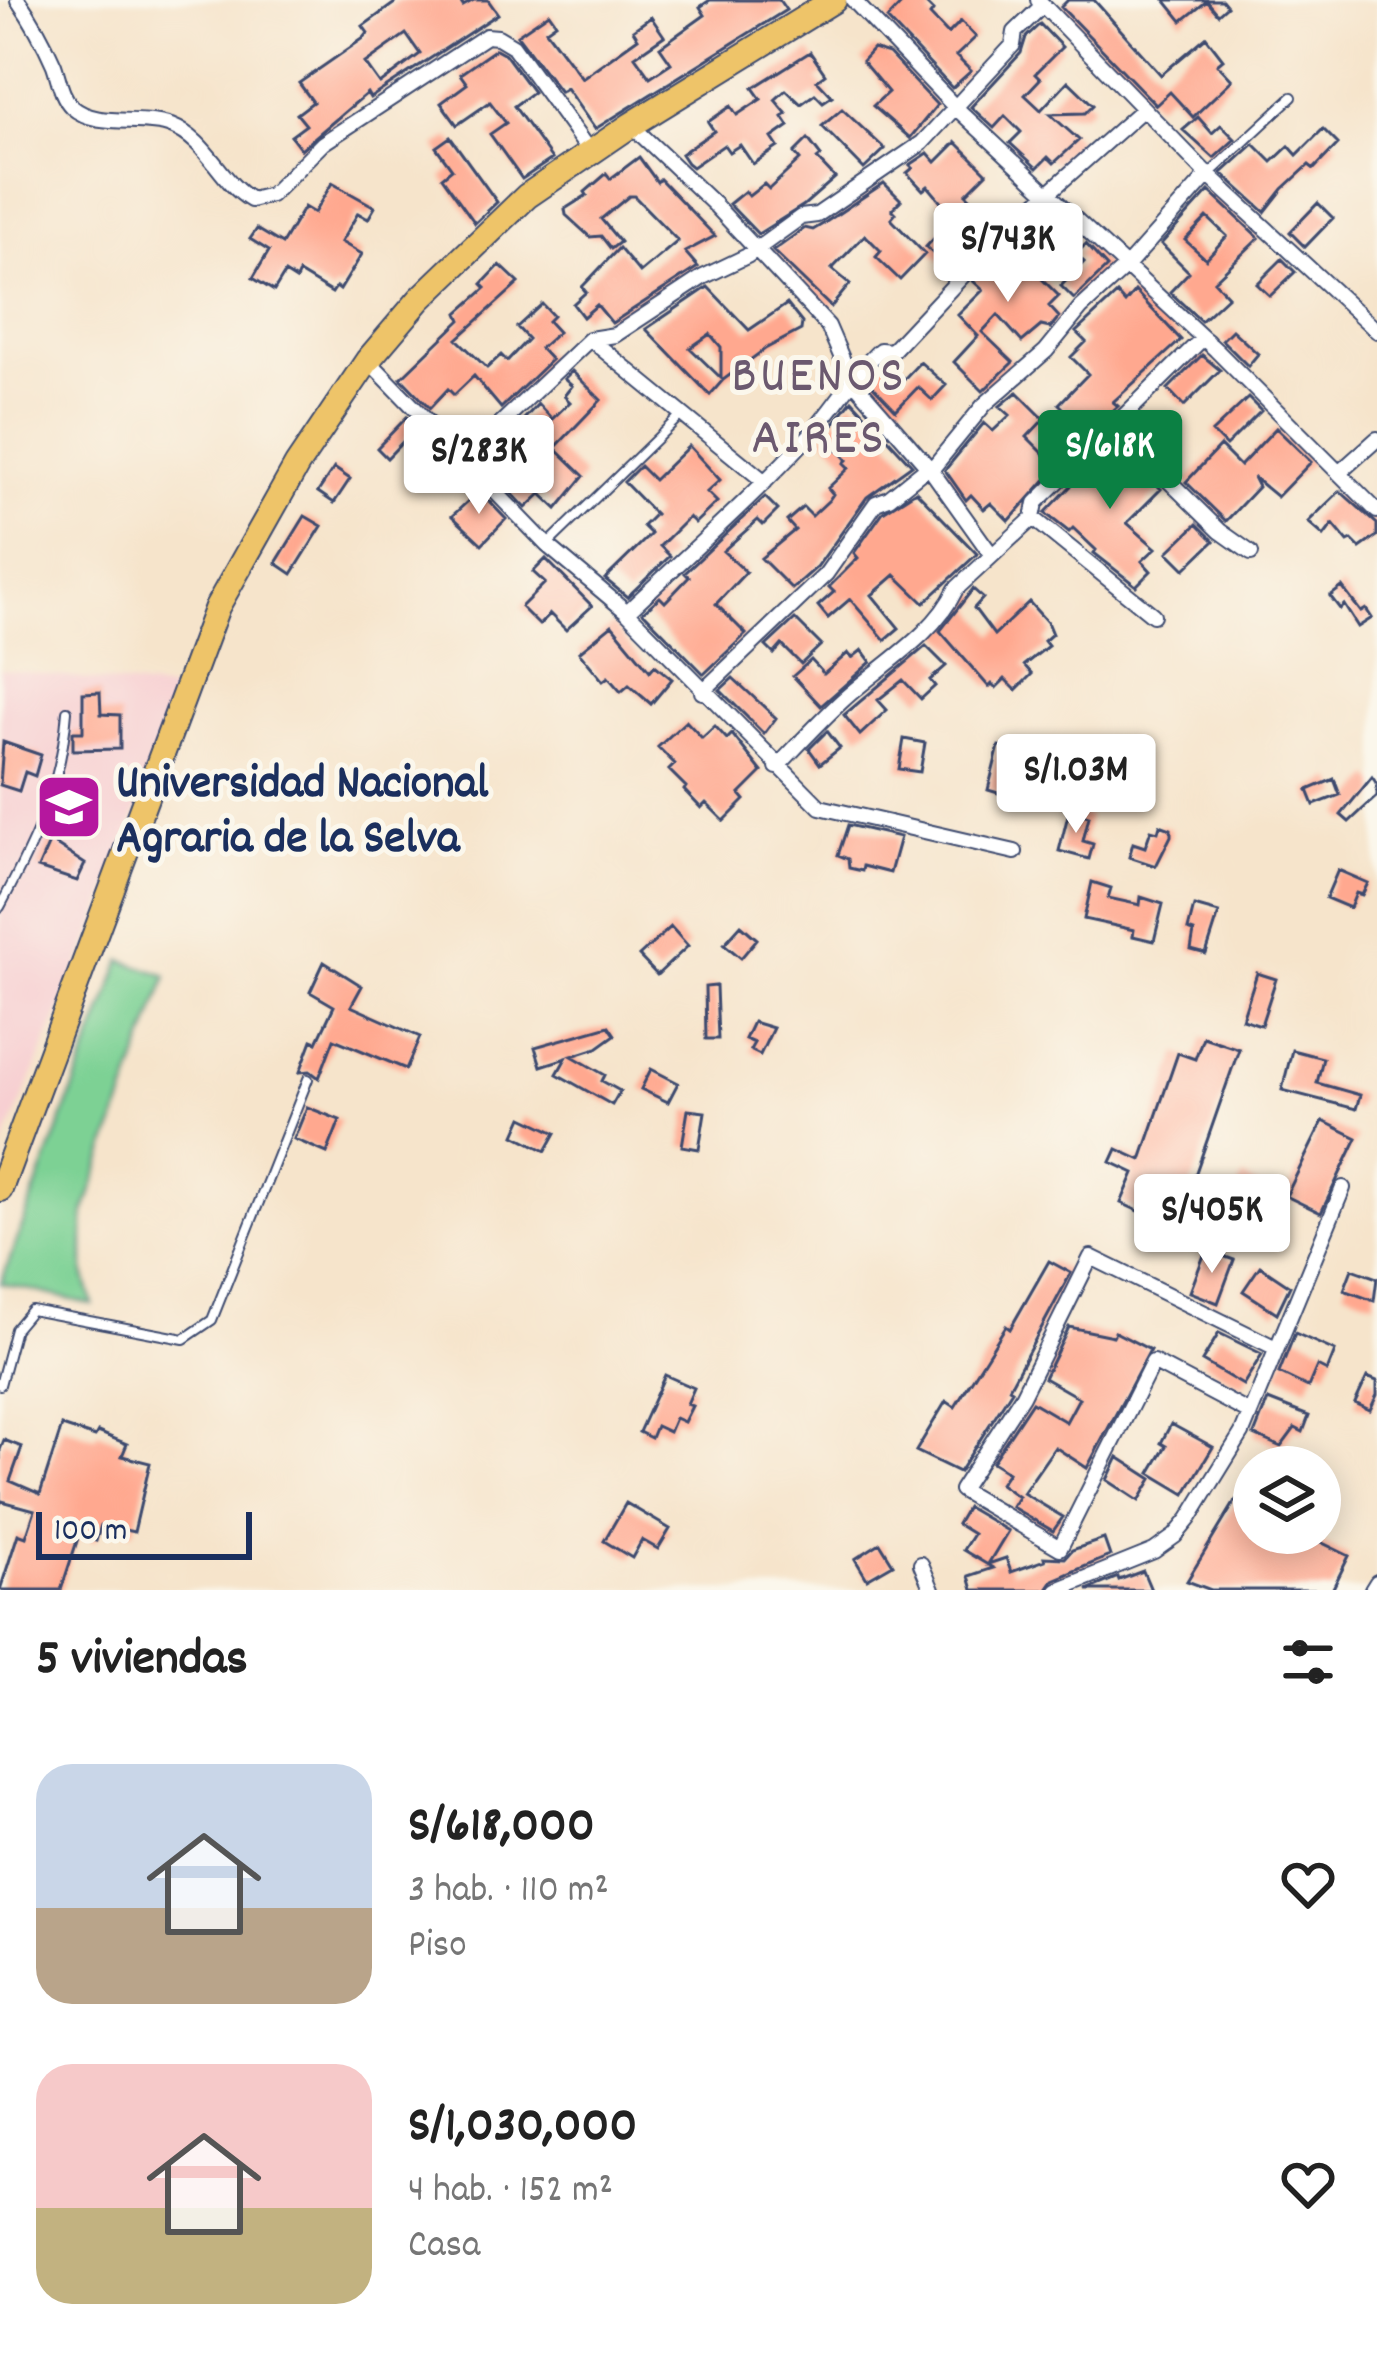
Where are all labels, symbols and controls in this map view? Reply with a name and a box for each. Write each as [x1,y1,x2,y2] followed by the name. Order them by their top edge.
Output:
[910,203,1106,305] pin: S/743K
[961,214,1055,269] text: S/743K
[731,341,907,480] district label: BUENOS AIRES
[1012,410,1208,512] pin: S/618K
[381,415,577,517] pin: S/283K
[1065,421,1155,476] text: S/618K
[431,426,527,481] text: S/283K
[965,734,1187,836] pin: S/1.03M
[1024,745,1128,800] text: S/1.03M
[116,752,489,876] place label: Universidad Nacional Agraria de la Selva
[34,772,104,842] school or university icon: Universidad Nacional Agraria de la Selva
[1114,1174,1310,1276] pin: S/405K
[1161,1185,1263,1240] text: S/405K
[1233,1446,1341,1554] map controls
[1233,1446,1341,1554] button: layers
[36,1506,252,1559] scale bar
[54,1509,127,1556] text: 100 m
[36,1626,248,1698] text: 5 viviendas
[1275,1629,1341,1695] icon: filters
[408,1793,595,1865] text: S/618,000
[132,1812,276,1956] icon: home
[1275,1851,1341,1917] icon: heart
[408,1865,609,1920] text: 3 hab. · 110 m²
[408,1920,467,1975] text: Piso
[408,2093,637,2165] text: S/1,030,000
[132,2112,276,2256] icon: home
[1275,2151,1341,2217] icon: heart
[408,2165,613,2220] text: 4 hab. · 152 m²
[408,2220,480,2275] text: Casa

